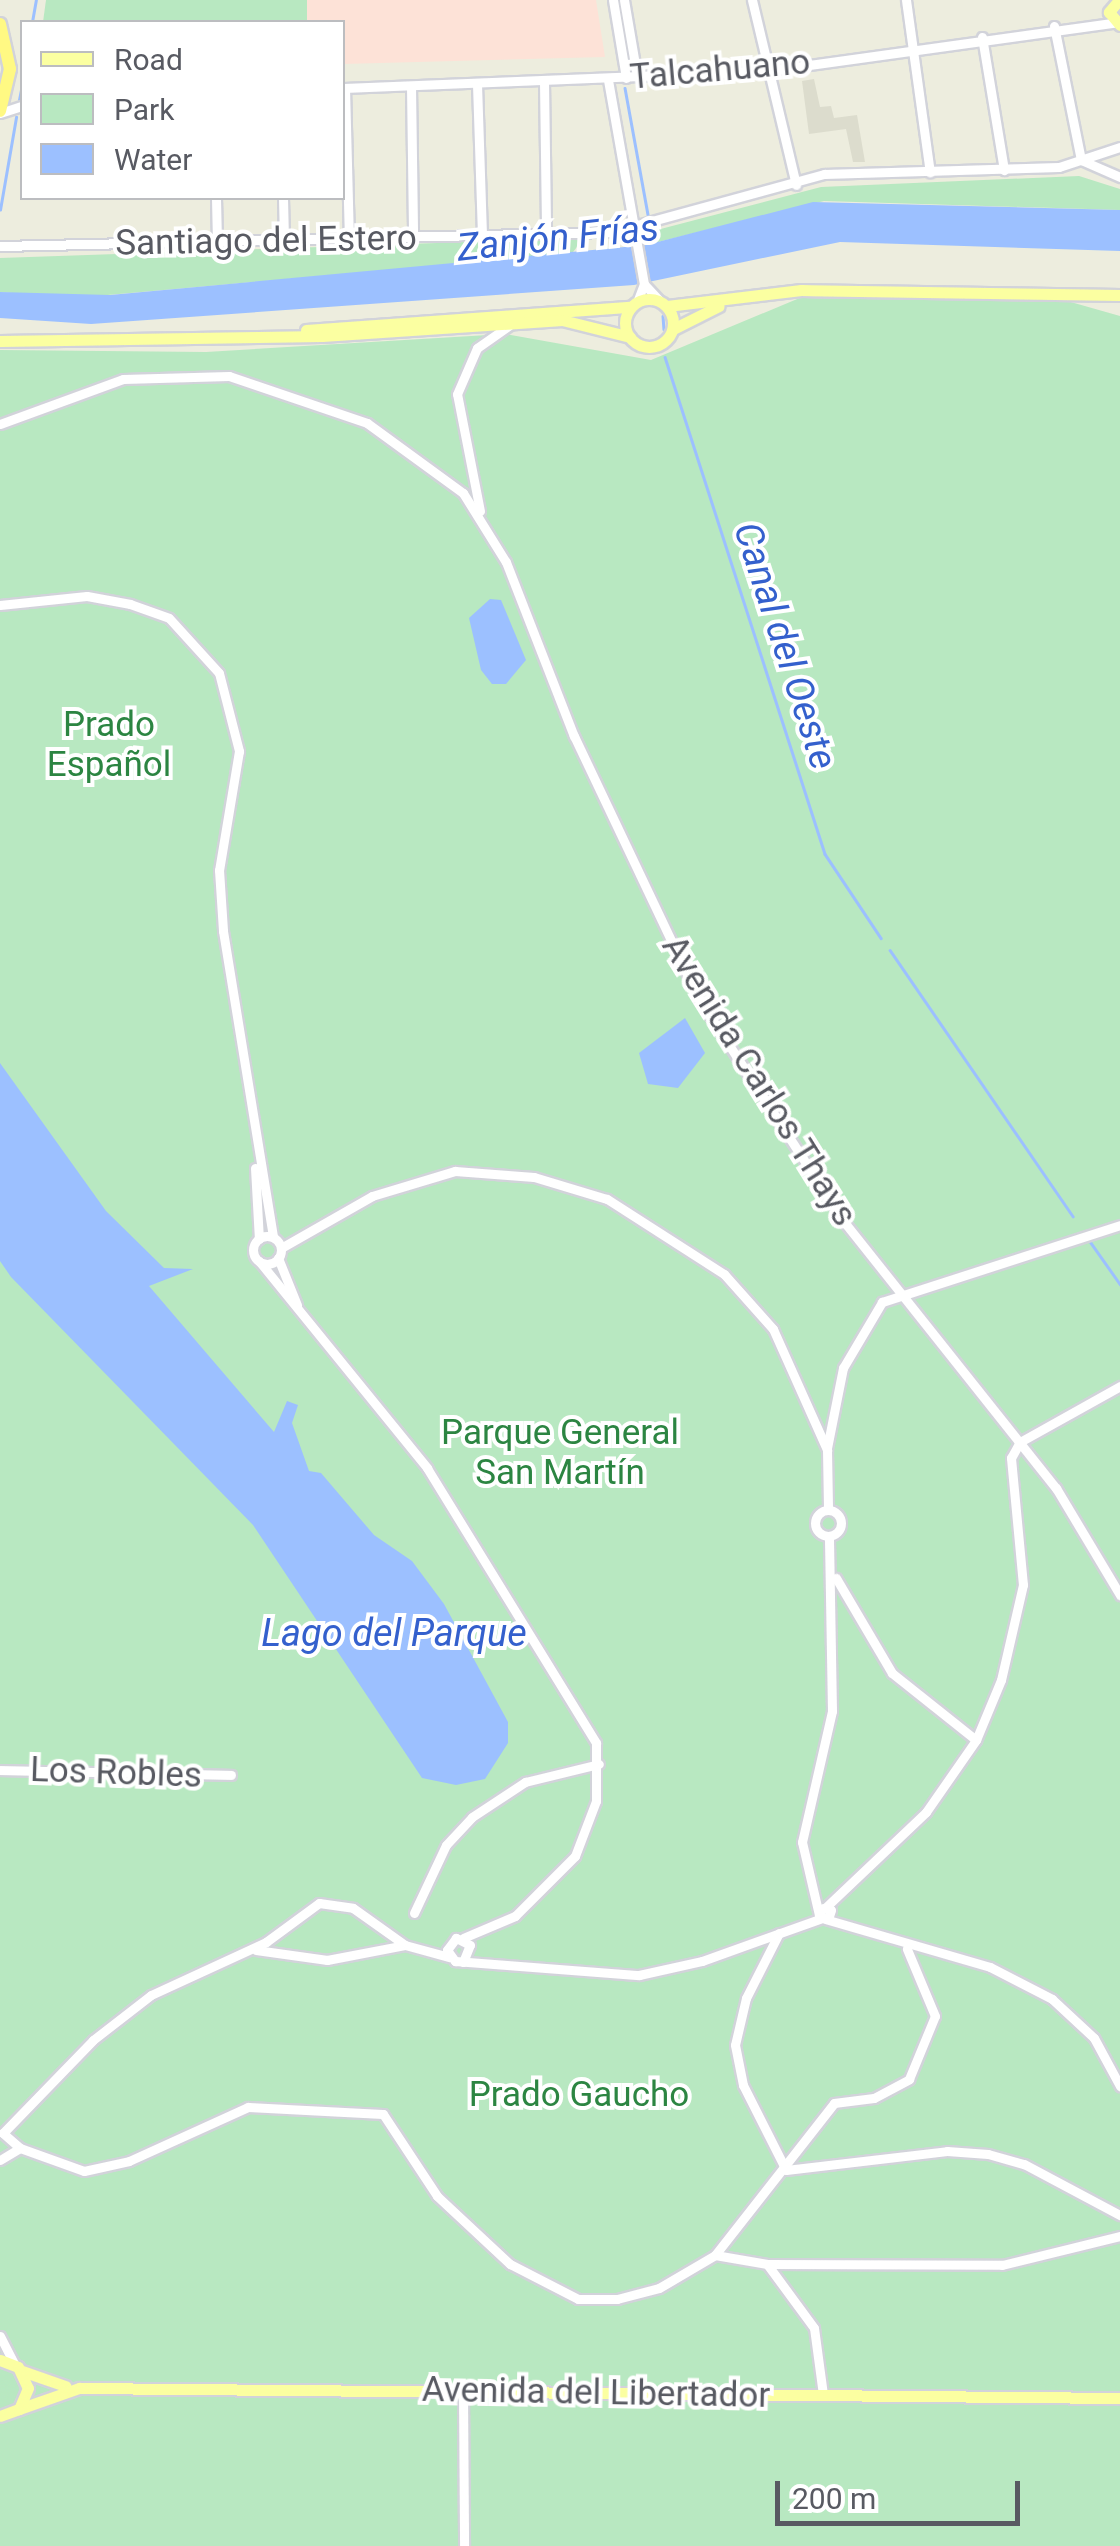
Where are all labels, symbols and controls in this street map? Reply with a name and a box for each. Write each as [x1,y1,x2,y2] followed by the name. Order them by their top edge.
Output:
[20,20,345,200] legend
[628,41,812,99] street label: Talcahuano
[114,42,183,77] text: Road
[114,92,174,127] text: Park
[114,142,192,177] text: Water
[455,205,661,271] water label: Zanjón Frías
[115,217,417,265] street label: Santiago del Estero
[724,517,846,775] water label: Canal del Oeste
[47,704,171,786] park label: Prado Español
[652,928,866,1234] street label: Avenida Carlos Thays
[441,1412,679,1494] park label: Parque General San Martín
[261,1611,527,1657] water label: Lago del Parque
[29,1749,203,1797] street label: Los Robles
[469,2074,689,2116] park label: Prado Gaucho
[421,2369,771,2417] street label: Avenida del Libertador
[780,2461,1025,2523] scale bar
[792,2481,876,2516] text: 200 m

